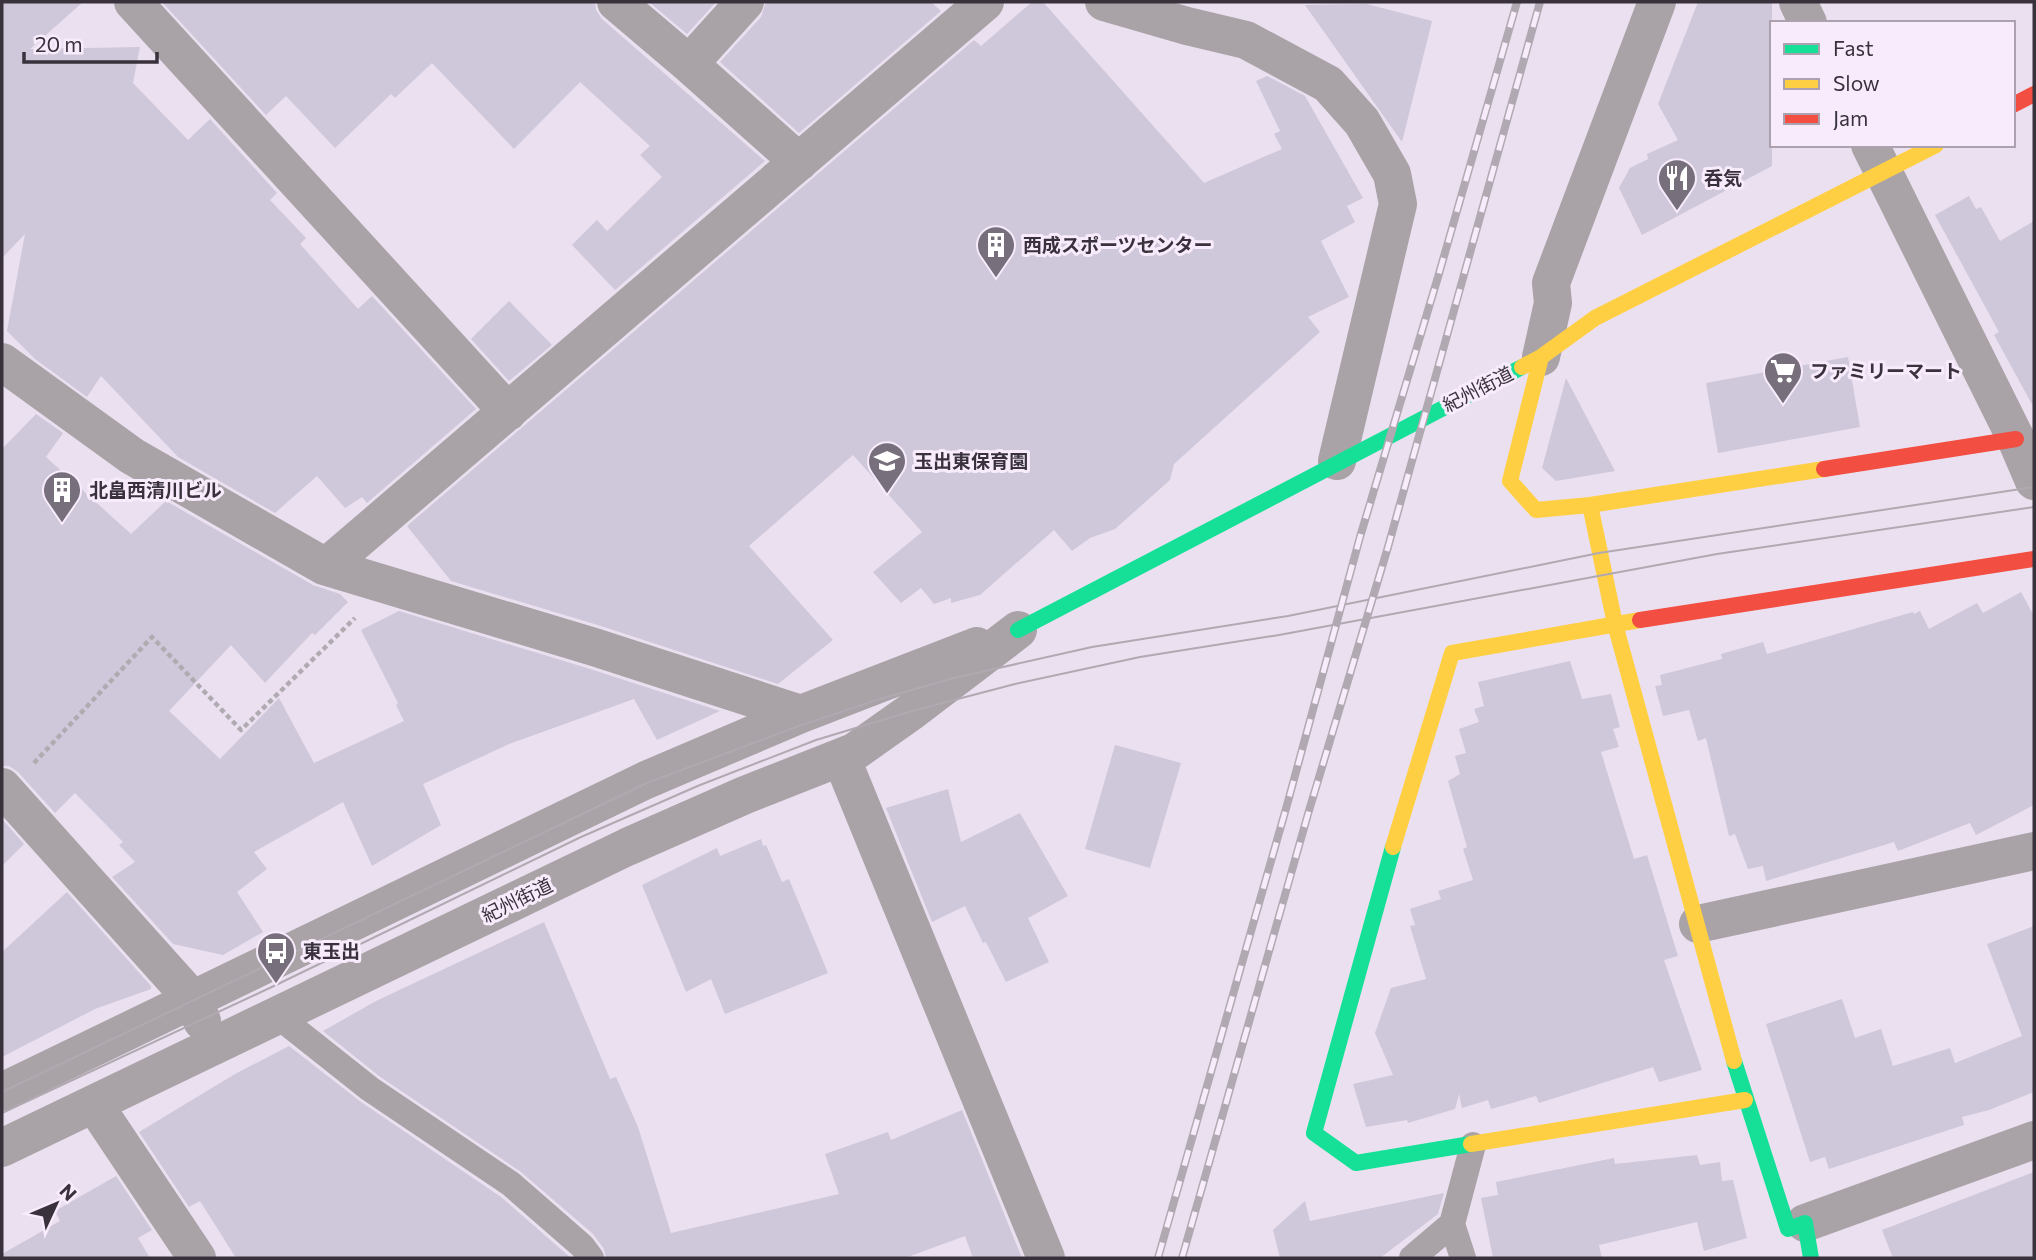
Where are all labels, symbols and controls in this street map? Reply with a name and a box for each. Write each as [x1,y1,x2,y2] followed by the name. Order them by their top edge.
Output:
[24,21,158,65] scale bar
[1770,21,2015,147] legend
[35,31,83,56] text: 20 m
[1833,35,1874,60] text: Fast
[1833,70,1880,95] text: Slow
[1833,105,1868,130] text: Jam
[1656,157,1698,212] restaurant icon: 呑気
[1704,166,1742,189] place label: 呑気
[975,224,1017,279] building icon: 西成スポーツセンター
[1023,233,1213,256] place label: 西成スポーツセンター
[1762,350,1804,405] supermarket icon: ファミリーマート
[1810,359,1962,382] place label: ファミリーマート
[1439,361,1517,416] street label: 紀州街道
[866,440,908,495] school or university icon: 玉出東保育園
[914,449,1028,472] place label: 玉出東保育園
[41,469,83,524] building icon: 北畠西清川ビル
[89,478,222,501] place label: 北畠西清川ビル
[478,873,556,927] street label: 紀州街道
[255,930,297,985] bus stop icon: 東玉出
[303,939,360,962] place label: 東玉出
[21,1169,91,1239] north arrow
[55,1179,82,1205] text: N

